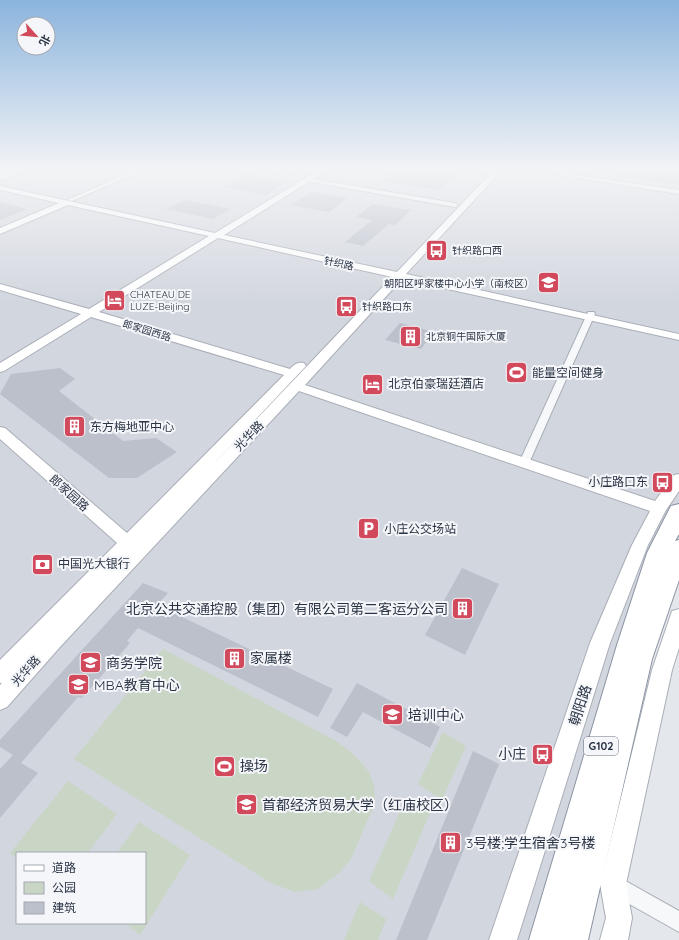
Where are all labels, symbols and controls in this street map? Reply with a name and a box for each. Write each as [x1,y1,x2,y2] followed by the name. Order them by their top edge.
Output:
[16,16,56,56] north arrow
[36,32,54,49] text: 北
[423,237,449,263] bus stop icon: 针织路口西
[452,244,502,257] place label: 针织路口西
[323,254,355,273] street label: 针织路
[536,270,562,296] school or university icon: 朝阳区呼家楼中心小学（南校区）
[384,277,534,290] place label: 朝阳区呼家楼中心小学（南校区）
[101,287,127,313] hotel icon: CHATEAU DE LUZE-Beijing
[130,288,191,313] place label: CHATEAU DE LUZE-Beijing
[334,293,360,319] bus stop icon: 针织路口东
[362,300,412,313] place label: 针织路口东
[121,317,173,344] street label: 郎家园西路
[397,323,423,349] building icon: 北京铜牛国际大厦
[426,330,506,343] place label: 北京铜牛国际大厦
[503,360,529,386] sports icon: 能量空间健身
[532,365,604,380] place label: 能量空间健身
[359,371,385,397] hotel icon: 北京伯豪瑞廷酒店
[388,376,484,391] place label: 北京伯豪瑞廷酒店
[61,414,87,440] building icon: 东方梅地亚中心
[231,417,267,454] street label: 光华路
[90,419,174,434] place label: 东方梅地亚中心
[650,469,676,495] bus stop icon: 小庄路口东
[46,471,92,514] street label: 郎家园路
[588,474,648,489] place label: 小庄路口东
[356,516,382,542] parking icon: 小庄公交场站
[384,521,456,536] place label: 小庄公交场站
[30,551,56,577] bank icon: 中国光大银行
[58,556,130,571] place label: 中国光大银行
[450,596,476,622] building icon: 北京公共交通控股（集团）有限公司第二客运分公司
[126,600,448,618] place label: 北京公共交通控股（集团）有限公司第二客运分公司
[221,645,247,671] building icon: 家属楼
[250,649,292,667] place label: 家属楼
[77,650,103,676] school or university icon: 商务学院
[8,652,43,689] street label: 光华路
[106,654,162,672] place label: 商务学院
[65,672,91,698] school or university icon: MBA教育中心
[94,676,180,694] place label: MBA教育中心
[565,682,595,728] street label: 朝阳路
[379,702,405,728] school or university icon: 培训中心
[408,706,464,724] place label: 培训中心
[584,737,618,755] road number: G102
[529,741,555,767] bus stop icon: 小庄
[498,745,526,763] place label: 小庄
[212,753,238,779] sports icon: 操场
[240,757,268,775] place label: 操场
[234,792,260,818] school or university icon: 首都经济贸易大学（红庙校区）
[262,796,458,814] place label: 首都经济贸易大学（红庙校区）
[438,830,464,856] building icon: 3号楼;学生宿舍3号楼
[466,834,595,852] place label: 3号楼;学生宿舍3号楼
[16,852,146,924] legend
[52,860,76,875] text: 道路
[52,880,76,895] text: 公园
[52,900,76,915] text: 建筑

